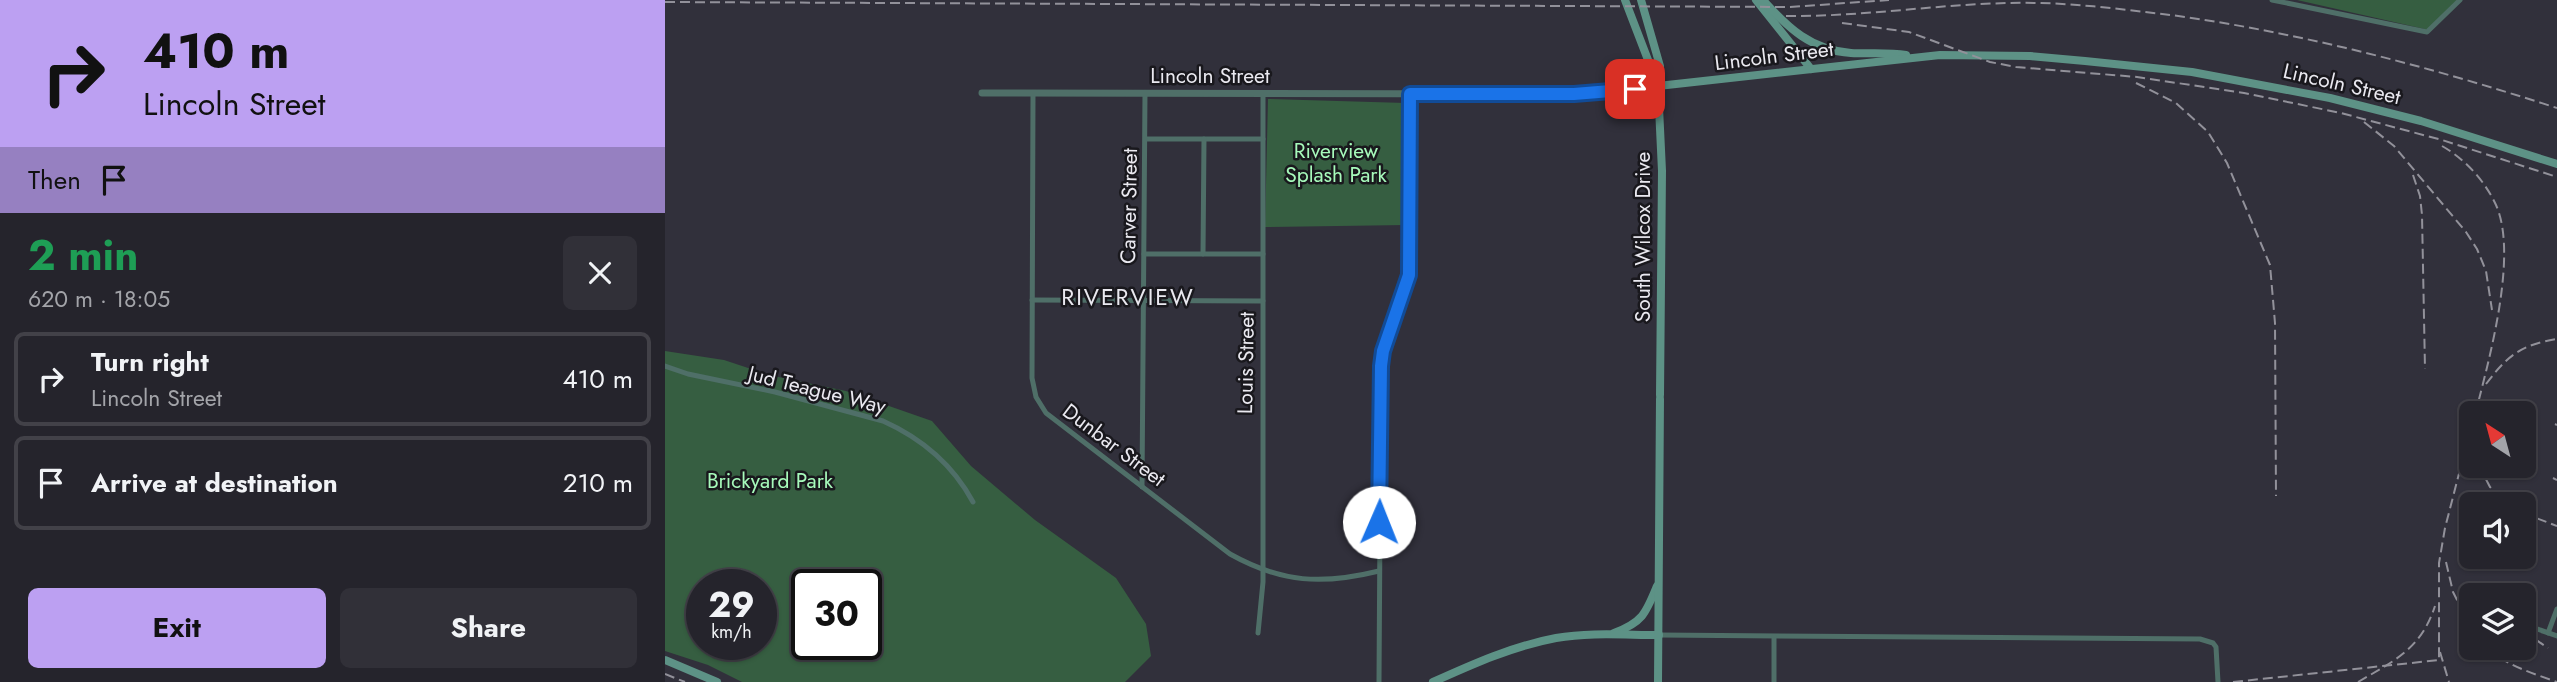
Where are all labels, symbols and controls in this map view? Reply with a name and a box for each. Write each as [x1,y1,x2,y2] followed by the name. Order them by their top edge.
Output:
[143,16,289,86] text: 410 m
[28,28,119,119] icon: right
[1713,34,1835,78] street label: Lincoln Street
[2280,56,2404,112] street label: Lincoln Street
[1605,59,1665,119] pin
[1150,61,1270,91] street label: Lincoln Street
[1616,70,1654,108] icon: arrive
[143,81,325,127] text: Lincoln Street
[1285,136,1388,190] park label: Riverview Splash Park
[1113,148,1145,264] street label: Carver Street
[1628,152,1658,322] street label: South Wilcox Drive
[28,161,81,199] text: Then
[95,161,133,199] icon: arrive
[28,225,138,286] text: 2 min
[563,236,637,310] button: close
[1061,280,1195,314] district label: RIVERVIEW
[28,282,170,316] text: 620 m · 18:05
[1230,312,1262,414] street label: Louis Street
[91,343,209,381] text: Turn right
[742,358,890,422] street label: Jud Teague Way
[32,360,70,398] icon: right
[562,360,633,398] text: 410 m
[91,381,222,415] text: Lincoln Street
[1056,396,1172,494] street label: Dunbar Street
[2459,401,2536,478] north arrow
[2459,401,2536,660] map controls
[32,464,70,502] icon: arrive
[91,464,338,502] text: Arrive at destination
[563,464,633,502] text: 210 m
[707,466,834,496] park label: Brickyard Park
[1342,485,1416,559] position arrow
[2459,492,2536,569] button: sound
[791,569,882,660] speed limit sign: 30
[708,580,755,630] text: 29
[2459,583,2536,660] button: layers
[28,588,326,668] button: Exit
[340,588,637,668] button: Share
[711,619,752,645] text: km/h

